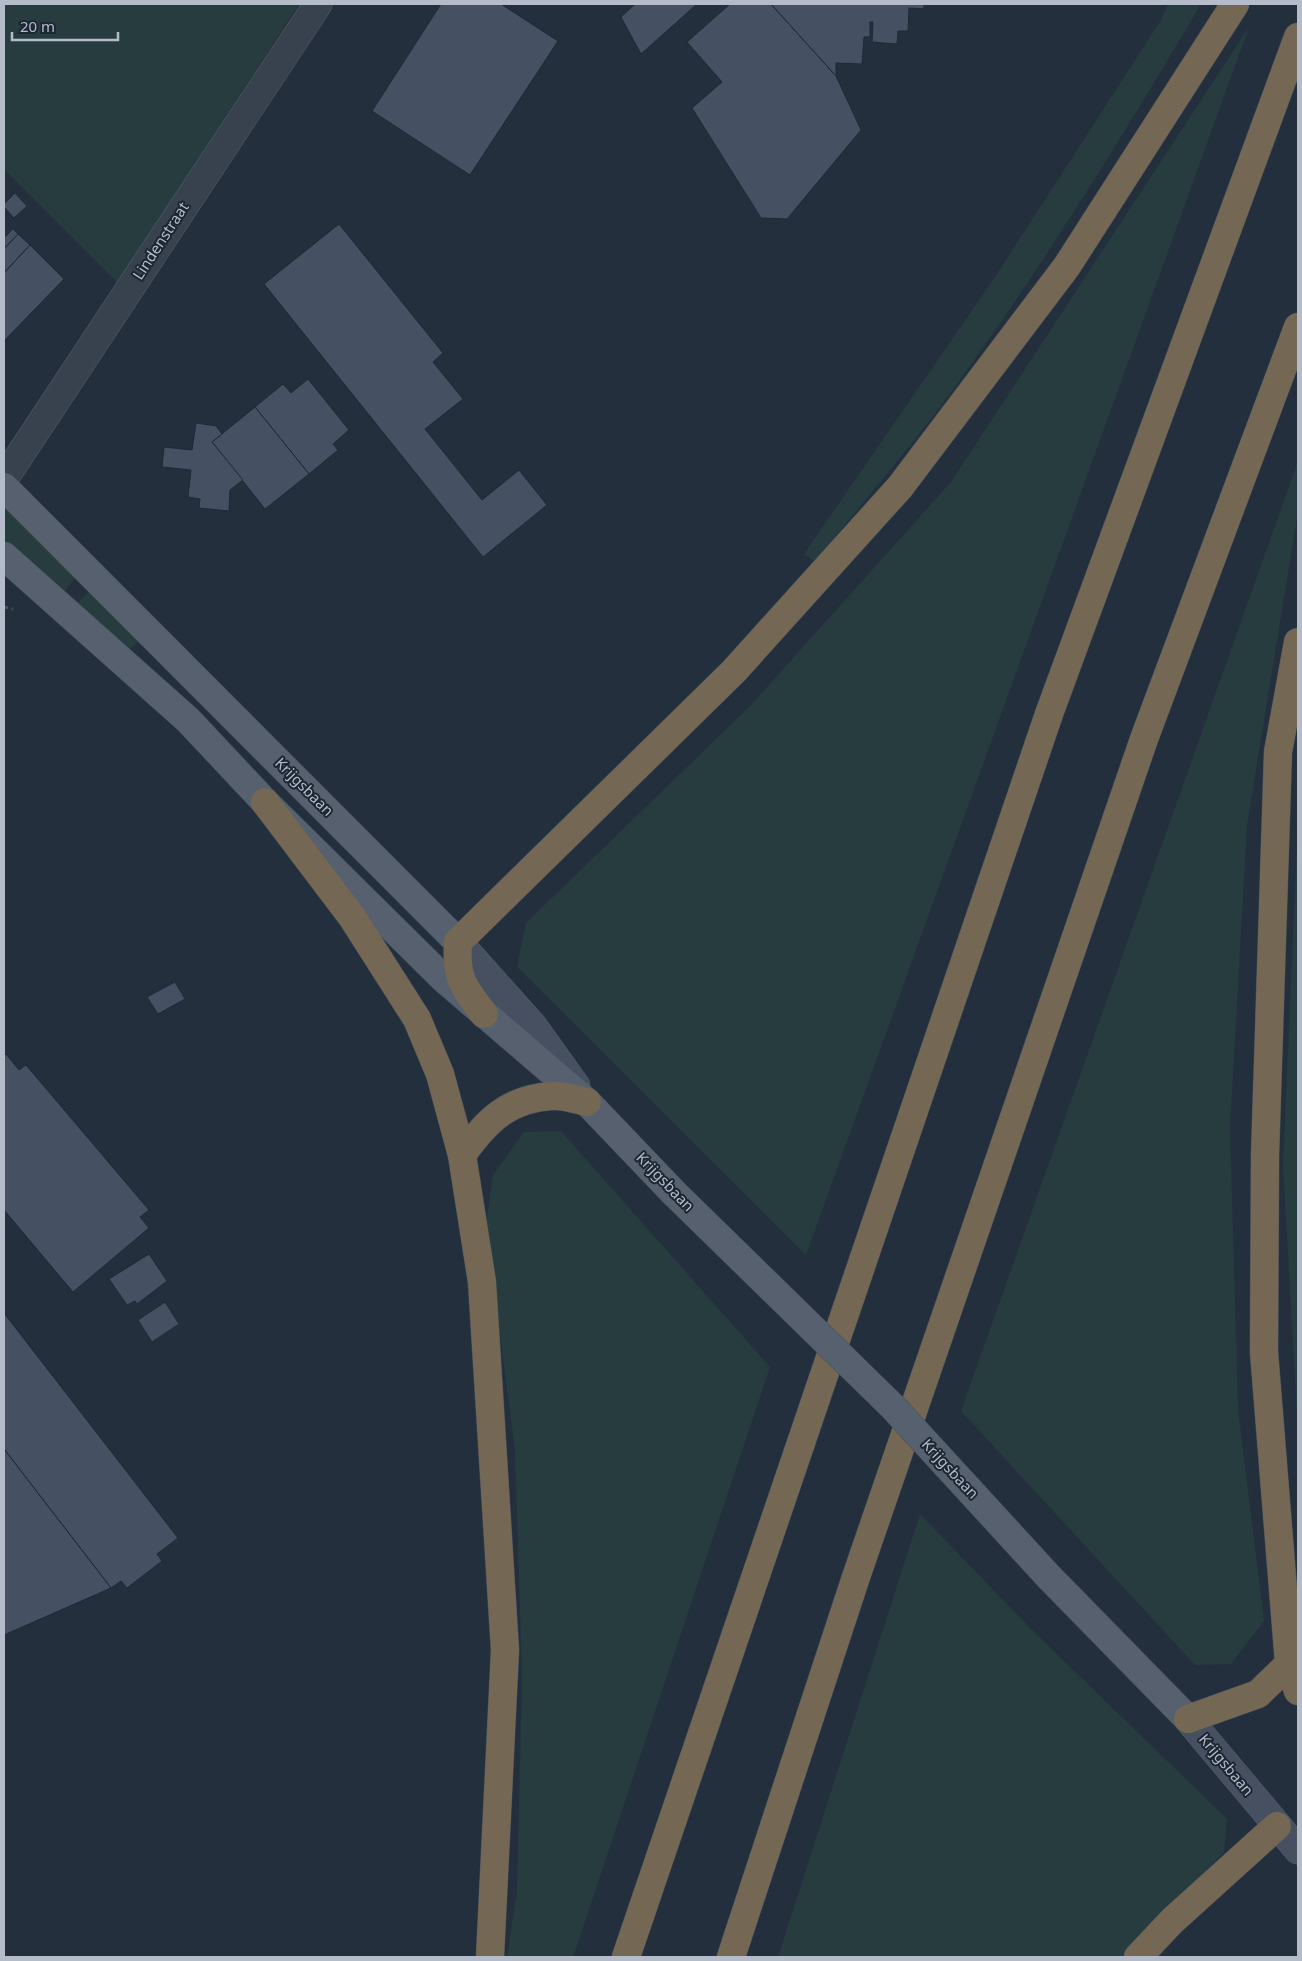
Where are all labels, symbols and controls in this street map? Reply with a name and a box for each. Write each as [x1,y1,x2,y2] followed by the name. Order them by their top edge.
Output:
[12,10,119,42] scale bar
[20,16,55,36] text: 20 m
[128,197,193,283] street label: Lindenstraat
[271,753,338,820] street label: Krijgsbaan
[632,1147,699,1215] street label: Krijgsbaan
[918,1434,984,1503] street label: Krijgsbaan
[1195,1729,1259,1799] street label: Krijgsbaan

